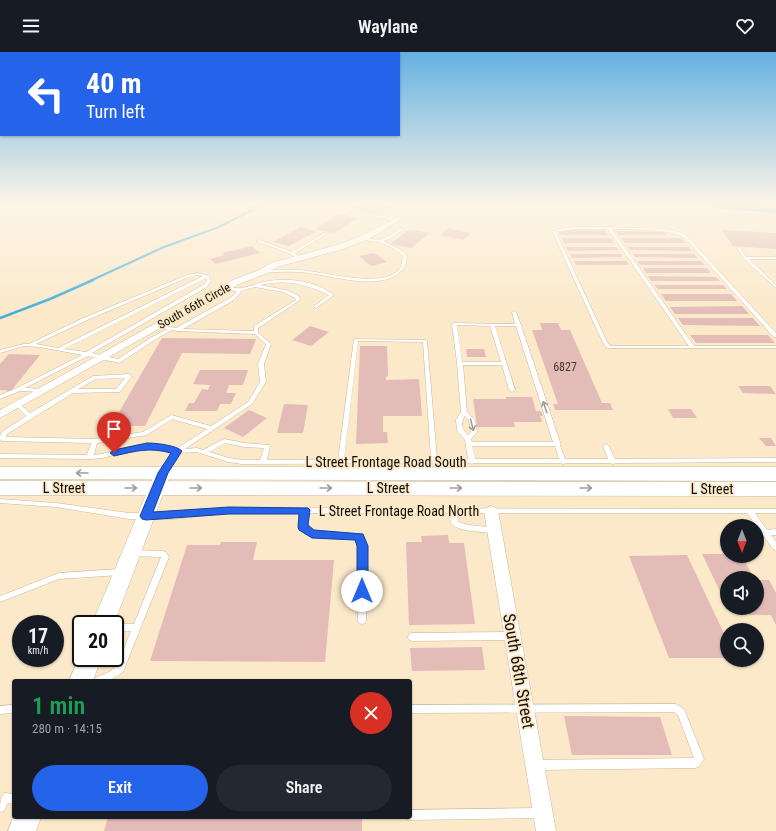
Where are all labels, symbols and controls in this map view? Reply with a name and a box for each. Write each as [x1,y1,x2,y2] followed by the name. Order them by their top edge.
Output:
[20,15,42,37] icon: menu
[734,15,756,37] icon: heart
[358,16,418,37] text: Waylane
[86,67,142,100] text: 40 m
[20,68,72,120] icon: left
[86,101,145,122] text: Turn left
[155,280,233,332] street label: South 66th Circle
[553,360,577,374] house number: 6827
[541,402,549,414] one-way arrow
[97,412,131,453] pin
[103,418,125,440] icon: arrive
[469,418,477,431] one-way arrow
[305,454,467,470] street label: L Street Frontage Road South
[76,469,89,477] one-way arrow
[43,480,85,496] street label: L Street
[367,480,409,496] street label: L Street
[691,481,733,497] street label: L Street
[124,484,137,492] one-way arrow
[189,484,202,492] one-way arrow
[319,484,332,492] one-way arrow
[449,484,462,492] one-way arrow
[579,484,592,492] one-way arrow
[319,503,479,519] street label: L Street Frontage Road North
[720,519,764,563] north arrow
[720,519,764,667] map controls
[341,570,383,612] position arrow
[720,571,764,615] button: sound
[499,612,539,730] street label: South 68th Street
[72,615,124,667] speed limit sign: 20
[720,623,764,667] button: search
[28,624,48,648] text: 17
[28,645,48,656] text: km/h
[32,692,85,720] text: 1 min
[350,692,392,734] button: close
[32,721,102,736] text: 280 m · 14:15
[32,765,208,811] button: Exit
[216,765,392,811] button: Share

